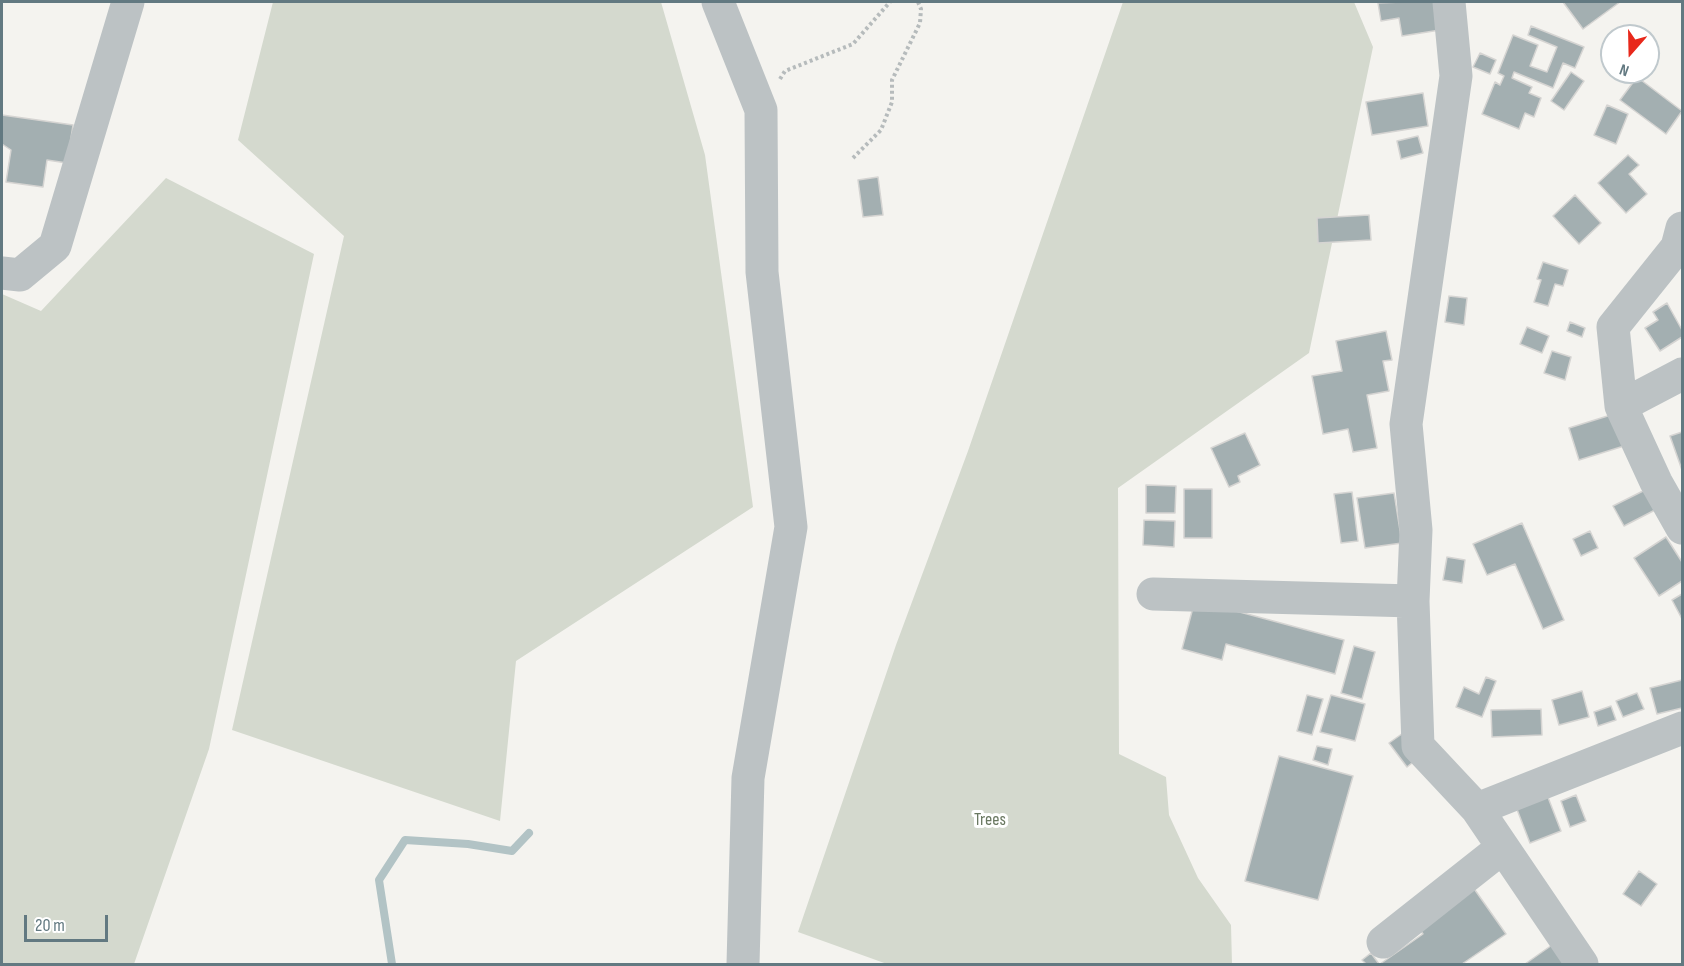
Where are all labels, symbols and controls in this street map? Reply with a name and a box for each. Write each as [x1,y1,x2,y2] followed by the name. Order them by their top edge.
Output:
[1600,24,1660,84] north arrow
[1617,59,1632,80] text: N
[974,809,1006,831] park label: Trees
[27,903,111,941] scale bar
[35,915,65,936] text: 20 m

